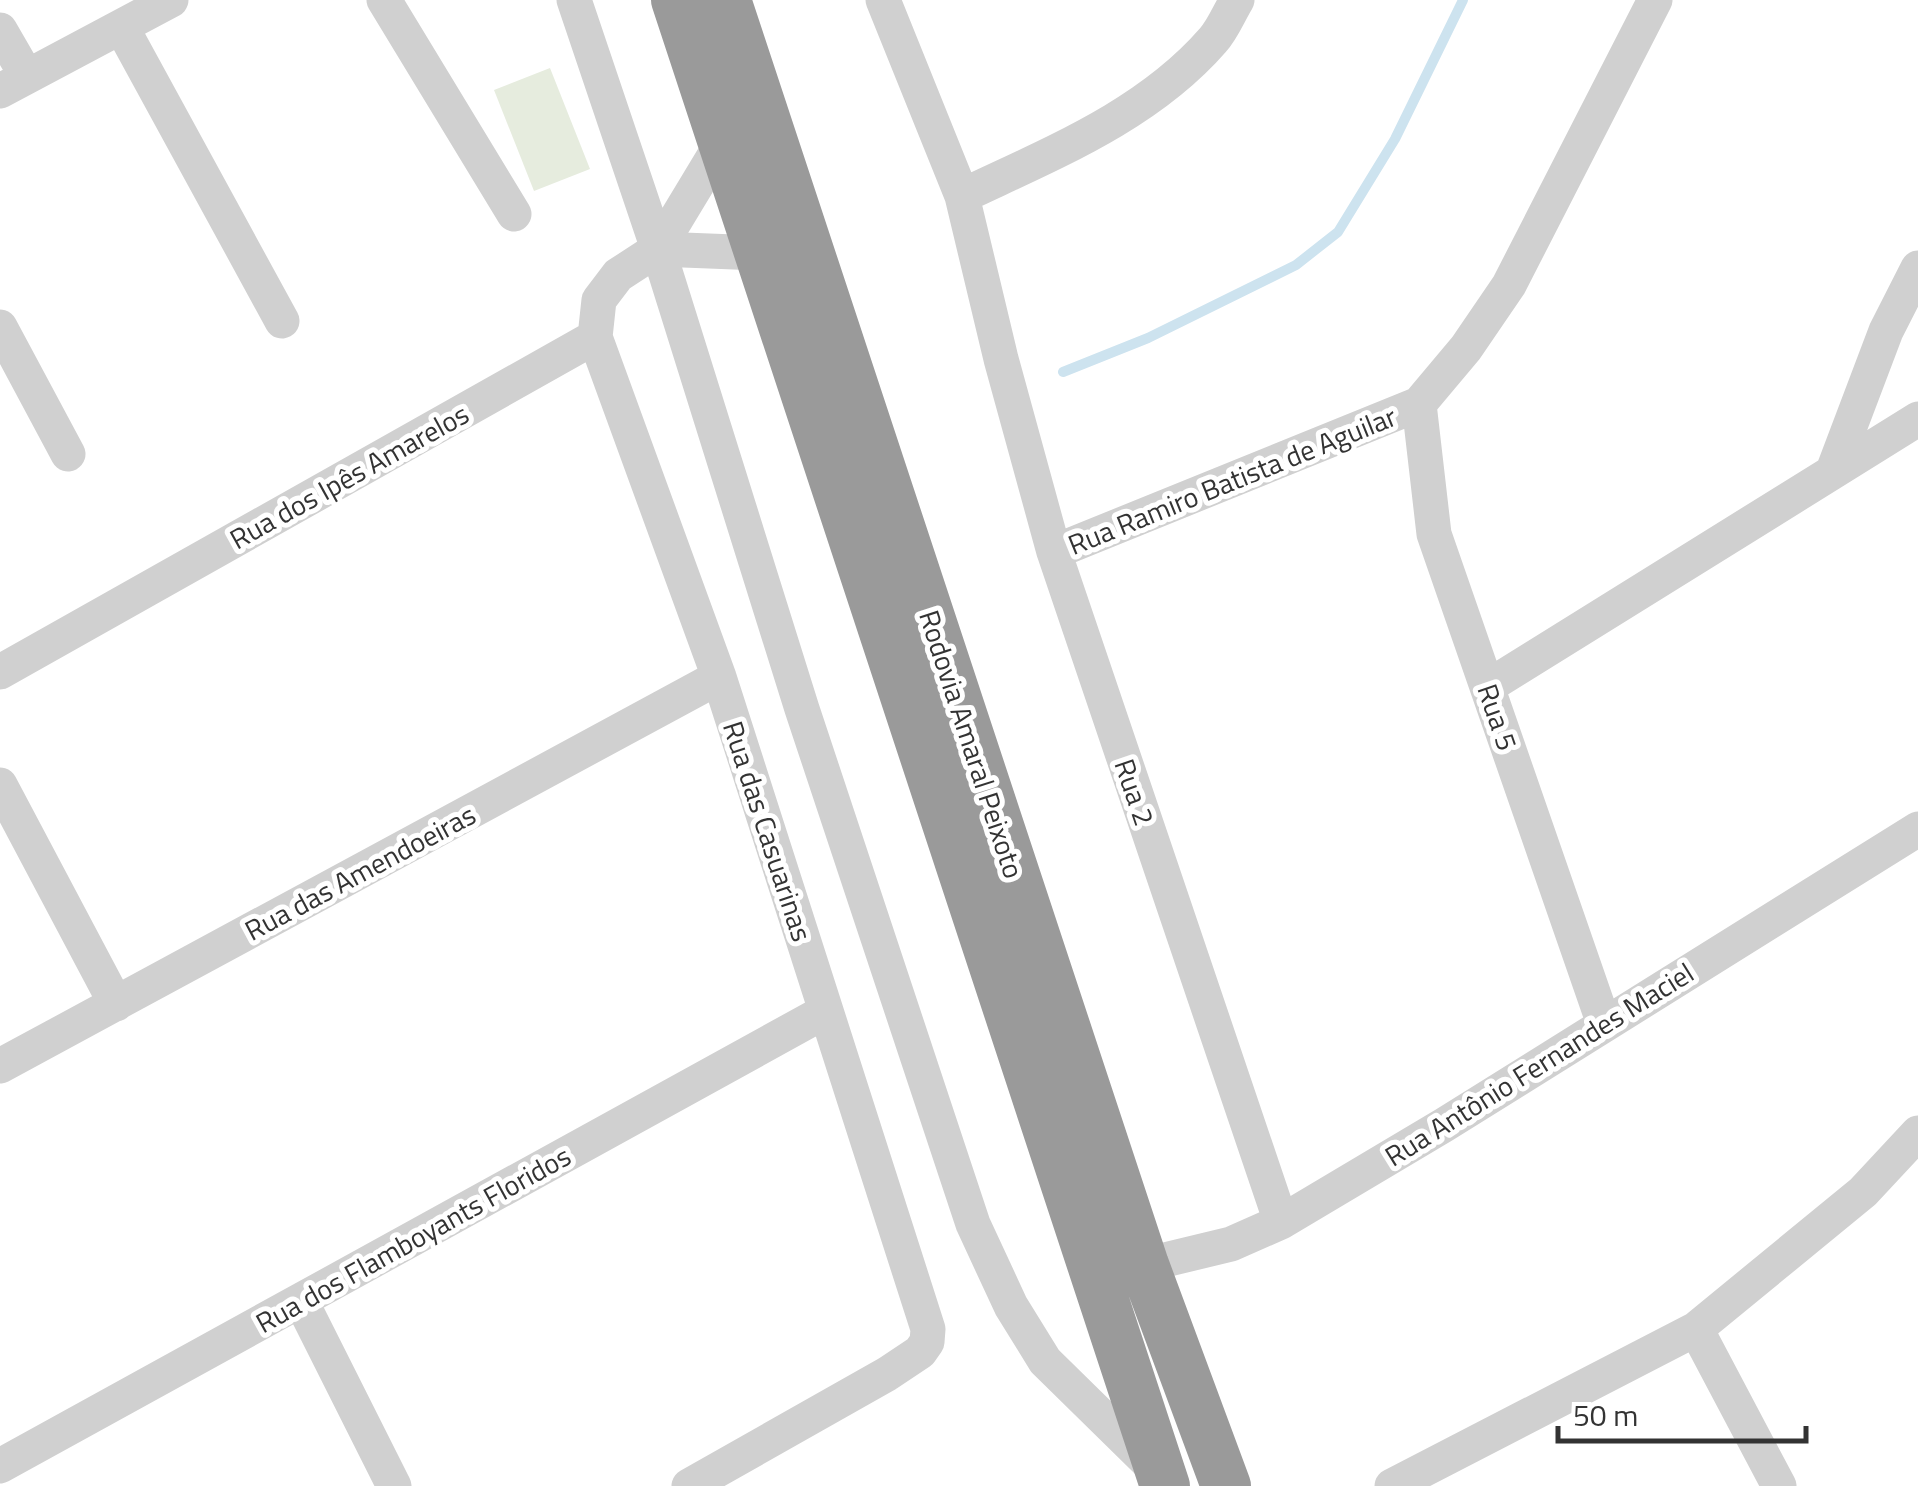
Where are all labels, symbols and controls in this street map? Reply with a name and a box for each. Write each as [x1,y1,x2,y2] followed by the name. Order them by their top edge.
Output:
[221,392,477,560] street label: Rua dos Ipês Amarelos
[1061,394,1403,566] street label: Rua Ramiro Batista de Aguilar
[908,604,1036,884] street label: Rodovia Amaral Peixoto
[1467,678,1529,756] street label: Rua 5
[712,715,824,947] street label: Rua das Casuarinas
[1104,753,1166,831] street label: Rua 2
[237,793,483,951] street label: Rua das Amendoeiras
[1376,951,1702,1177] street label: Rua Antônio Fernandes Maciel
[248,1134,578,1344] street label: Rua dos Flamboyants Floridos
[1558,1381,1806,1443] scale bar
[1573,1392,1638,1438] text: 50 m

